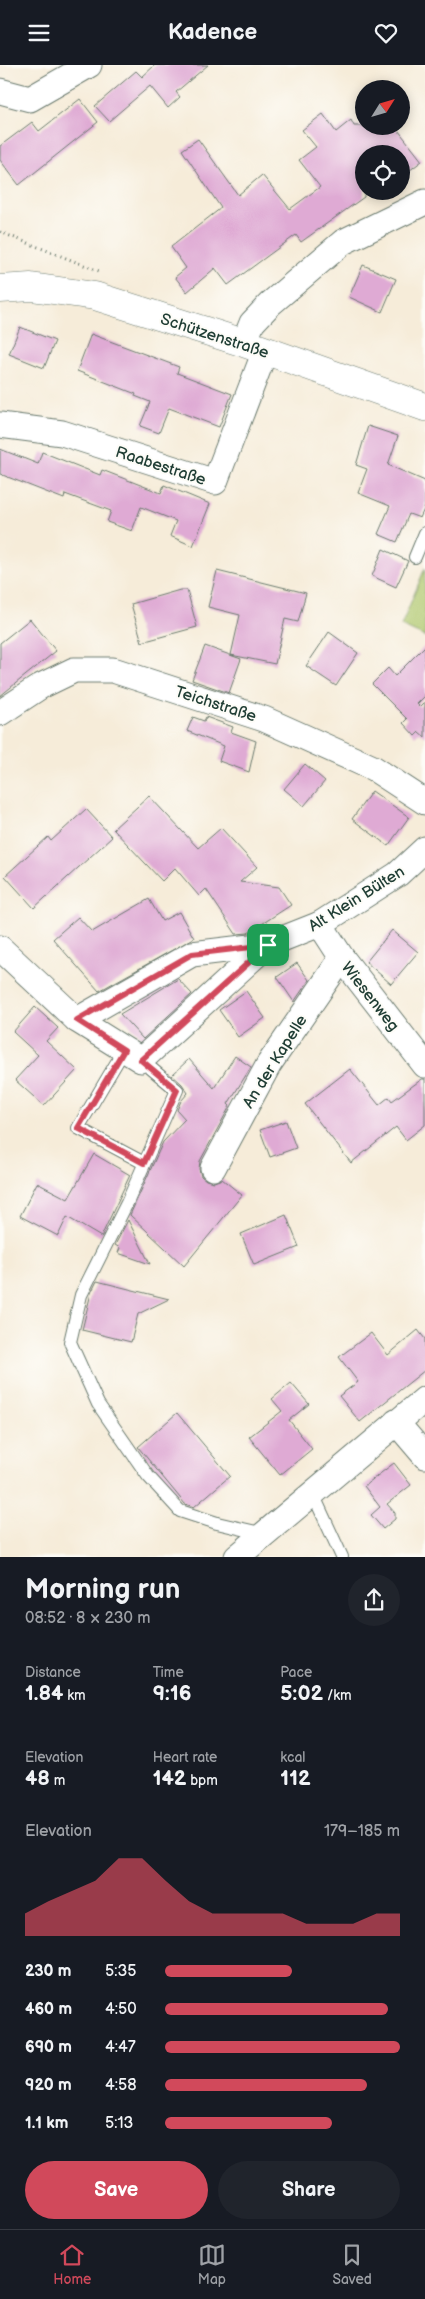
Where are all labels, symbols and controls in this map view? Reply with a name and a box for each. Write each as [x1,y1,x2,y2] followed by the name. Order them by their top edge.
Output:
[25,19,53,47] icon: menu
[168,19,257,46] text: Kadence
[372,19,400,47] icon: heart
[355,80,410,135] north arrow
[355,80,410,200] map controls
[355,145,410,200] button: locate
[158,310,271,363] street label: Schützenstraße
[113,443,209,490] street label: Raabestraße
[173,682,259,727] street label: Teichstraße
[305,862,408,936] street label: Alt Klein Bülten
[247,924,289,966] pin
[254,931,282,959] icon: arrive
[337,958,403,1035] street label: Wiesenweg
[239,1011,312,1112] street label: An der Kapelle
[25,1573,180,1606] text: Morning run
[348,1574,400,1626] button: share
[25,1609,151,1628] text: 08:52 · 8 × 230 m
[25,1664,81,1681] text: Distance
[153,1664,184,1681] text: Time
[280,1664,312,1681] text: Pace
[25,1681,63,1706] text: 1.84
[153,1681,192,1706] text: 9:16
[280,1681,323,1706] text: 5:02
[63,1687,86,1704] text: km
[323,1687,352,1704] text: /km
[25,1749,83,1766] text: Elevation
[153,1749,217,1766] text: Heart rate
[280,1749,305,1766] text: kcal
[25,1766,50,1791] text: 48
[153,1766,186,1791] text: 142
[280,1766,311,1791] text: 112
[50,1772,65,1789] text: m
[186,1772,218,1789] text: bpm
[25,1822,92,1841] text: Elevation
[324,1822,400,1841] text: 179–185 m
[25,1962,71,1981] text: 230 m
[105,1962,136,1981] text: 5:35
[25,2000,72,2019] text: 460 m
[105,2000,137,2019] text: 4:50
[25,2038,72,2057] text: 690 m
[105,2038,136,2057] text: 4:47
[25,2076,72,2095] text: 920 m
[105,2076,137,2095] text: 4:58
[25,2114,68,2133] text: 1.1 km
[105,2114,133,2133] text: 5:13
[25,2161,208,2219] button: Save
[218,2161,400,2219] button: Share
[53,2241,91,2288] tab: Home
[198,2241,226,2288] tab: Map
[332,2241,372,2288] tab: Saved

